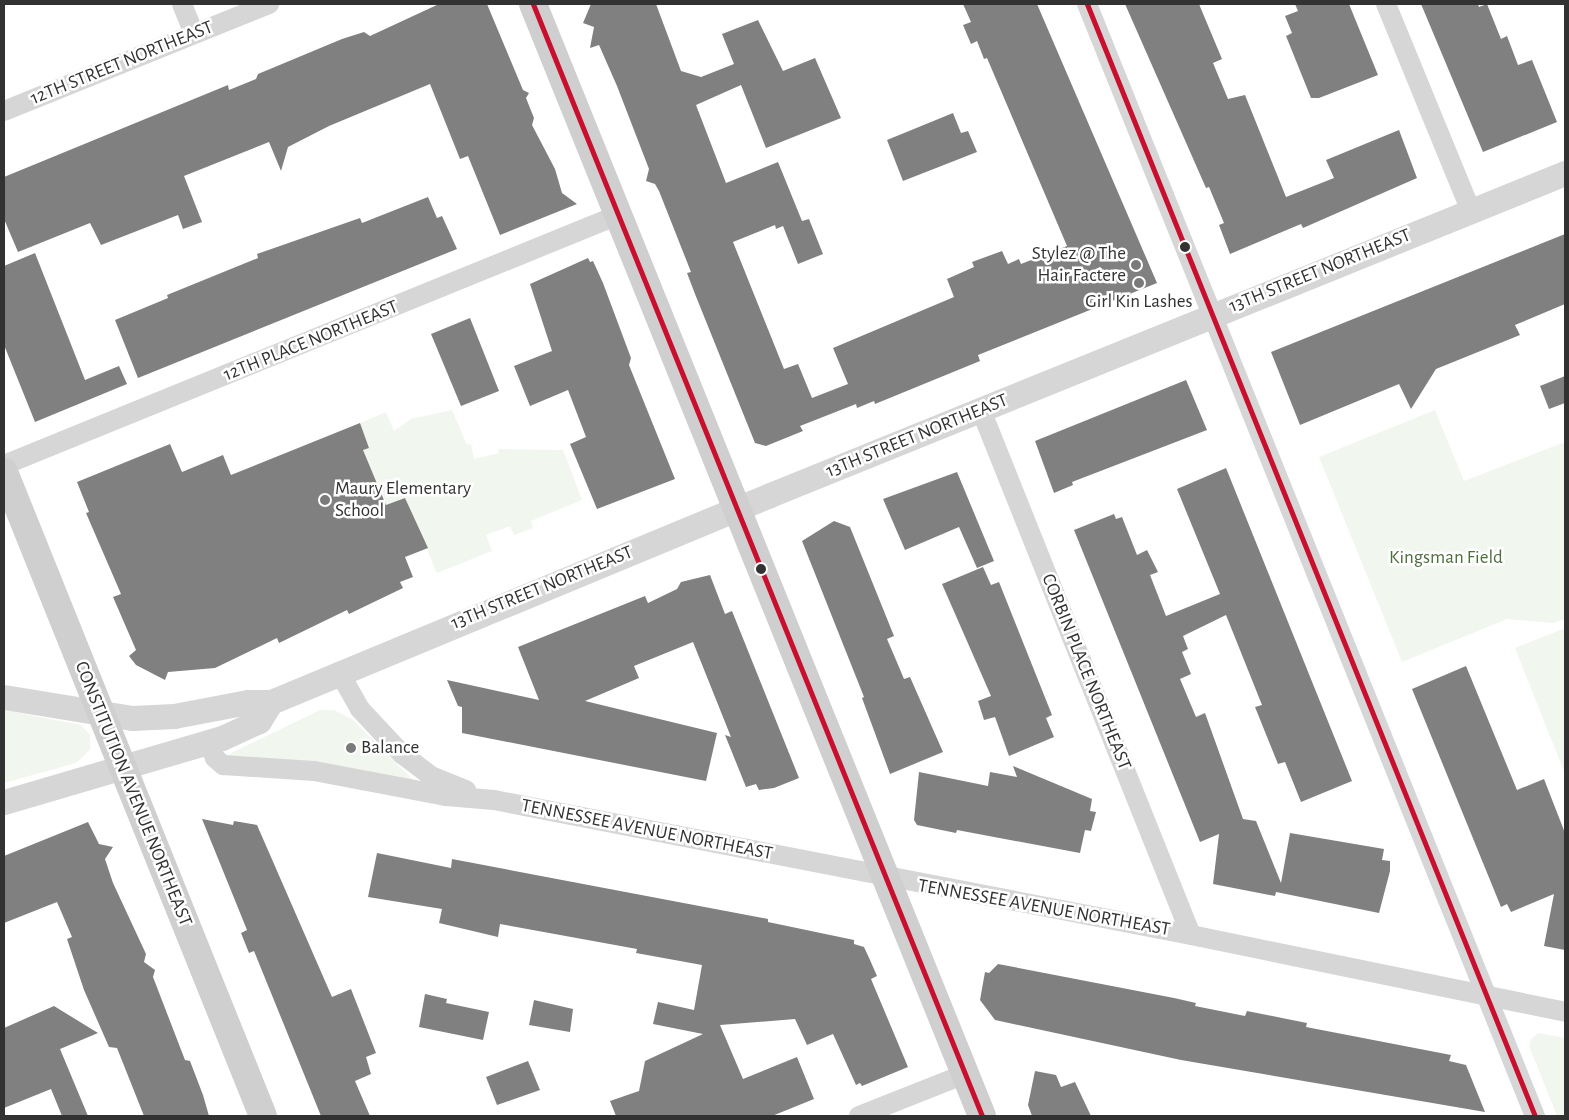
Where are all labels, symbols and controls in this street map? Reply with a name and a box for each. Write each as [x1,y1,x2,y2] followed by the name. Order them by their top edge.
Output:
[27,16,217,110] street label: 12TH STREET NORTHEAST
[1226,224,1414,318] street label: 13TH STREET NORTHEAST
[1180,242,1190,252] unlabelled marker
[1032,243,1126,287] place label: Stylez @ The Hair Factere
[1130,259,1142,271] marker: Stylez @ The Hair Factere
[1133,277,1145,289] marker: Girl Kin Lashes
[1085,291,1193,313] place label: Girl Kin Lashes
[220,296,402,386] street label: 12TH PLACE NORTHEAST
[823,389,1011,483] street label: 13TH STREET NORTHEAST
[335,478,471,522] place label: Maury Elementary School
[319,494,331,506] marker: Maury Elementary School
[448,541,636,635] street label: 13TH STREET NORTHEAST
[1389,547,1503,569] park label: Kingsman Field
[756,564,766,574] unlabelled marker
[1036,571,1136,773] street label: CORBIN PLACE NORTHEAST
[69,658,197,930] street label: CONSTITUTION AVENUE NORTHEAST
[361,737,419,759] place label: Balance
[345,742,357,754] marker: Balance
[519,794,775,866] street label: TENNESSEE AVENUE NORTHEAST
[916,875,1172,941] street label: TENNESSEE AVENUE NORTHEAST

